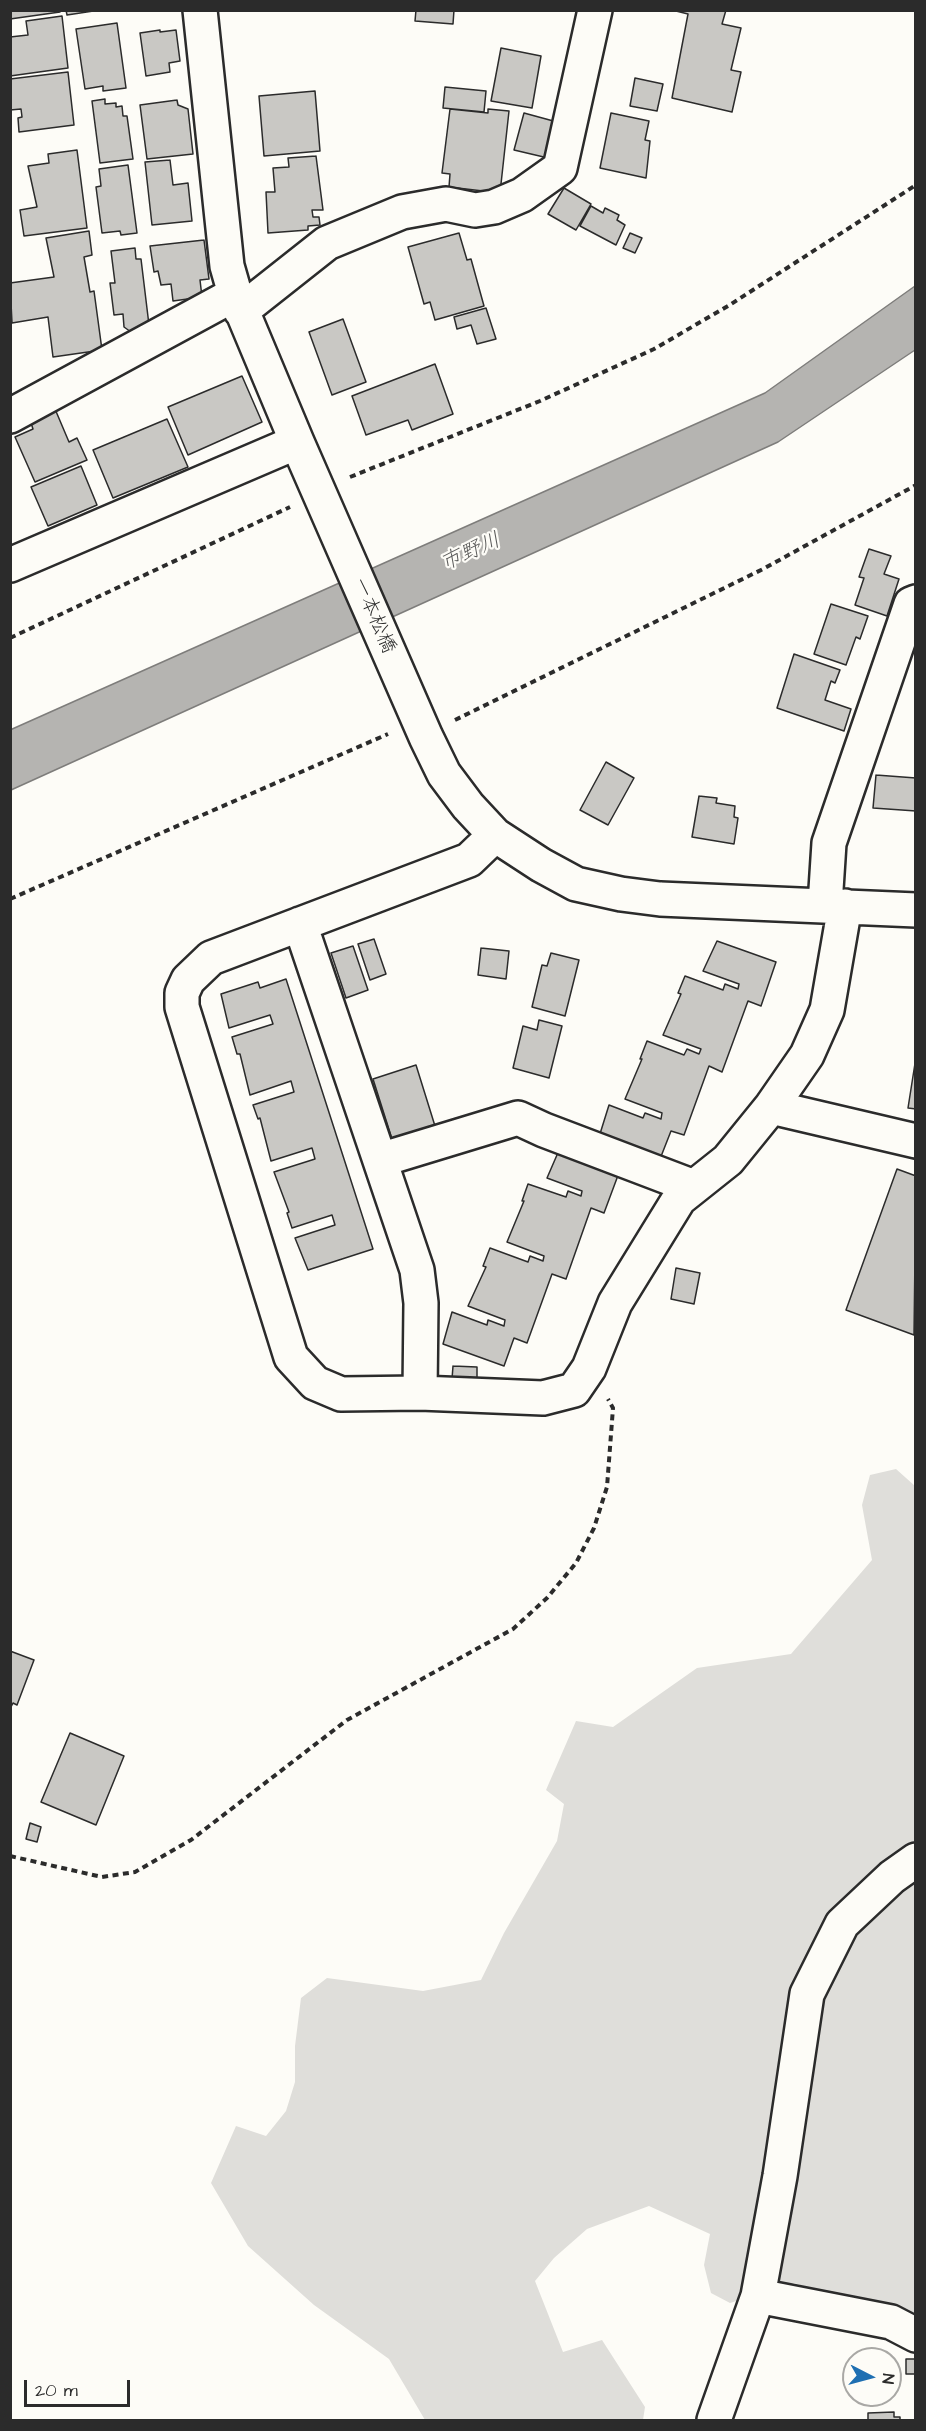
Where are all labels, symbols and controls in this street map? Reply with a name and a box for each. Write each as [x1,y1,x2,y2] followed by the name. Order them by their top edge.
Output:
[437,529,505,577] water label: 市野川
[346,574,400,658] street label: 一本松橋
[842,2347,902,2407] north arrow
[27,2368,134,2406] scale bar
[876,2373,899,2385] text: N
[35,2378,78,2403] text: 20 m

